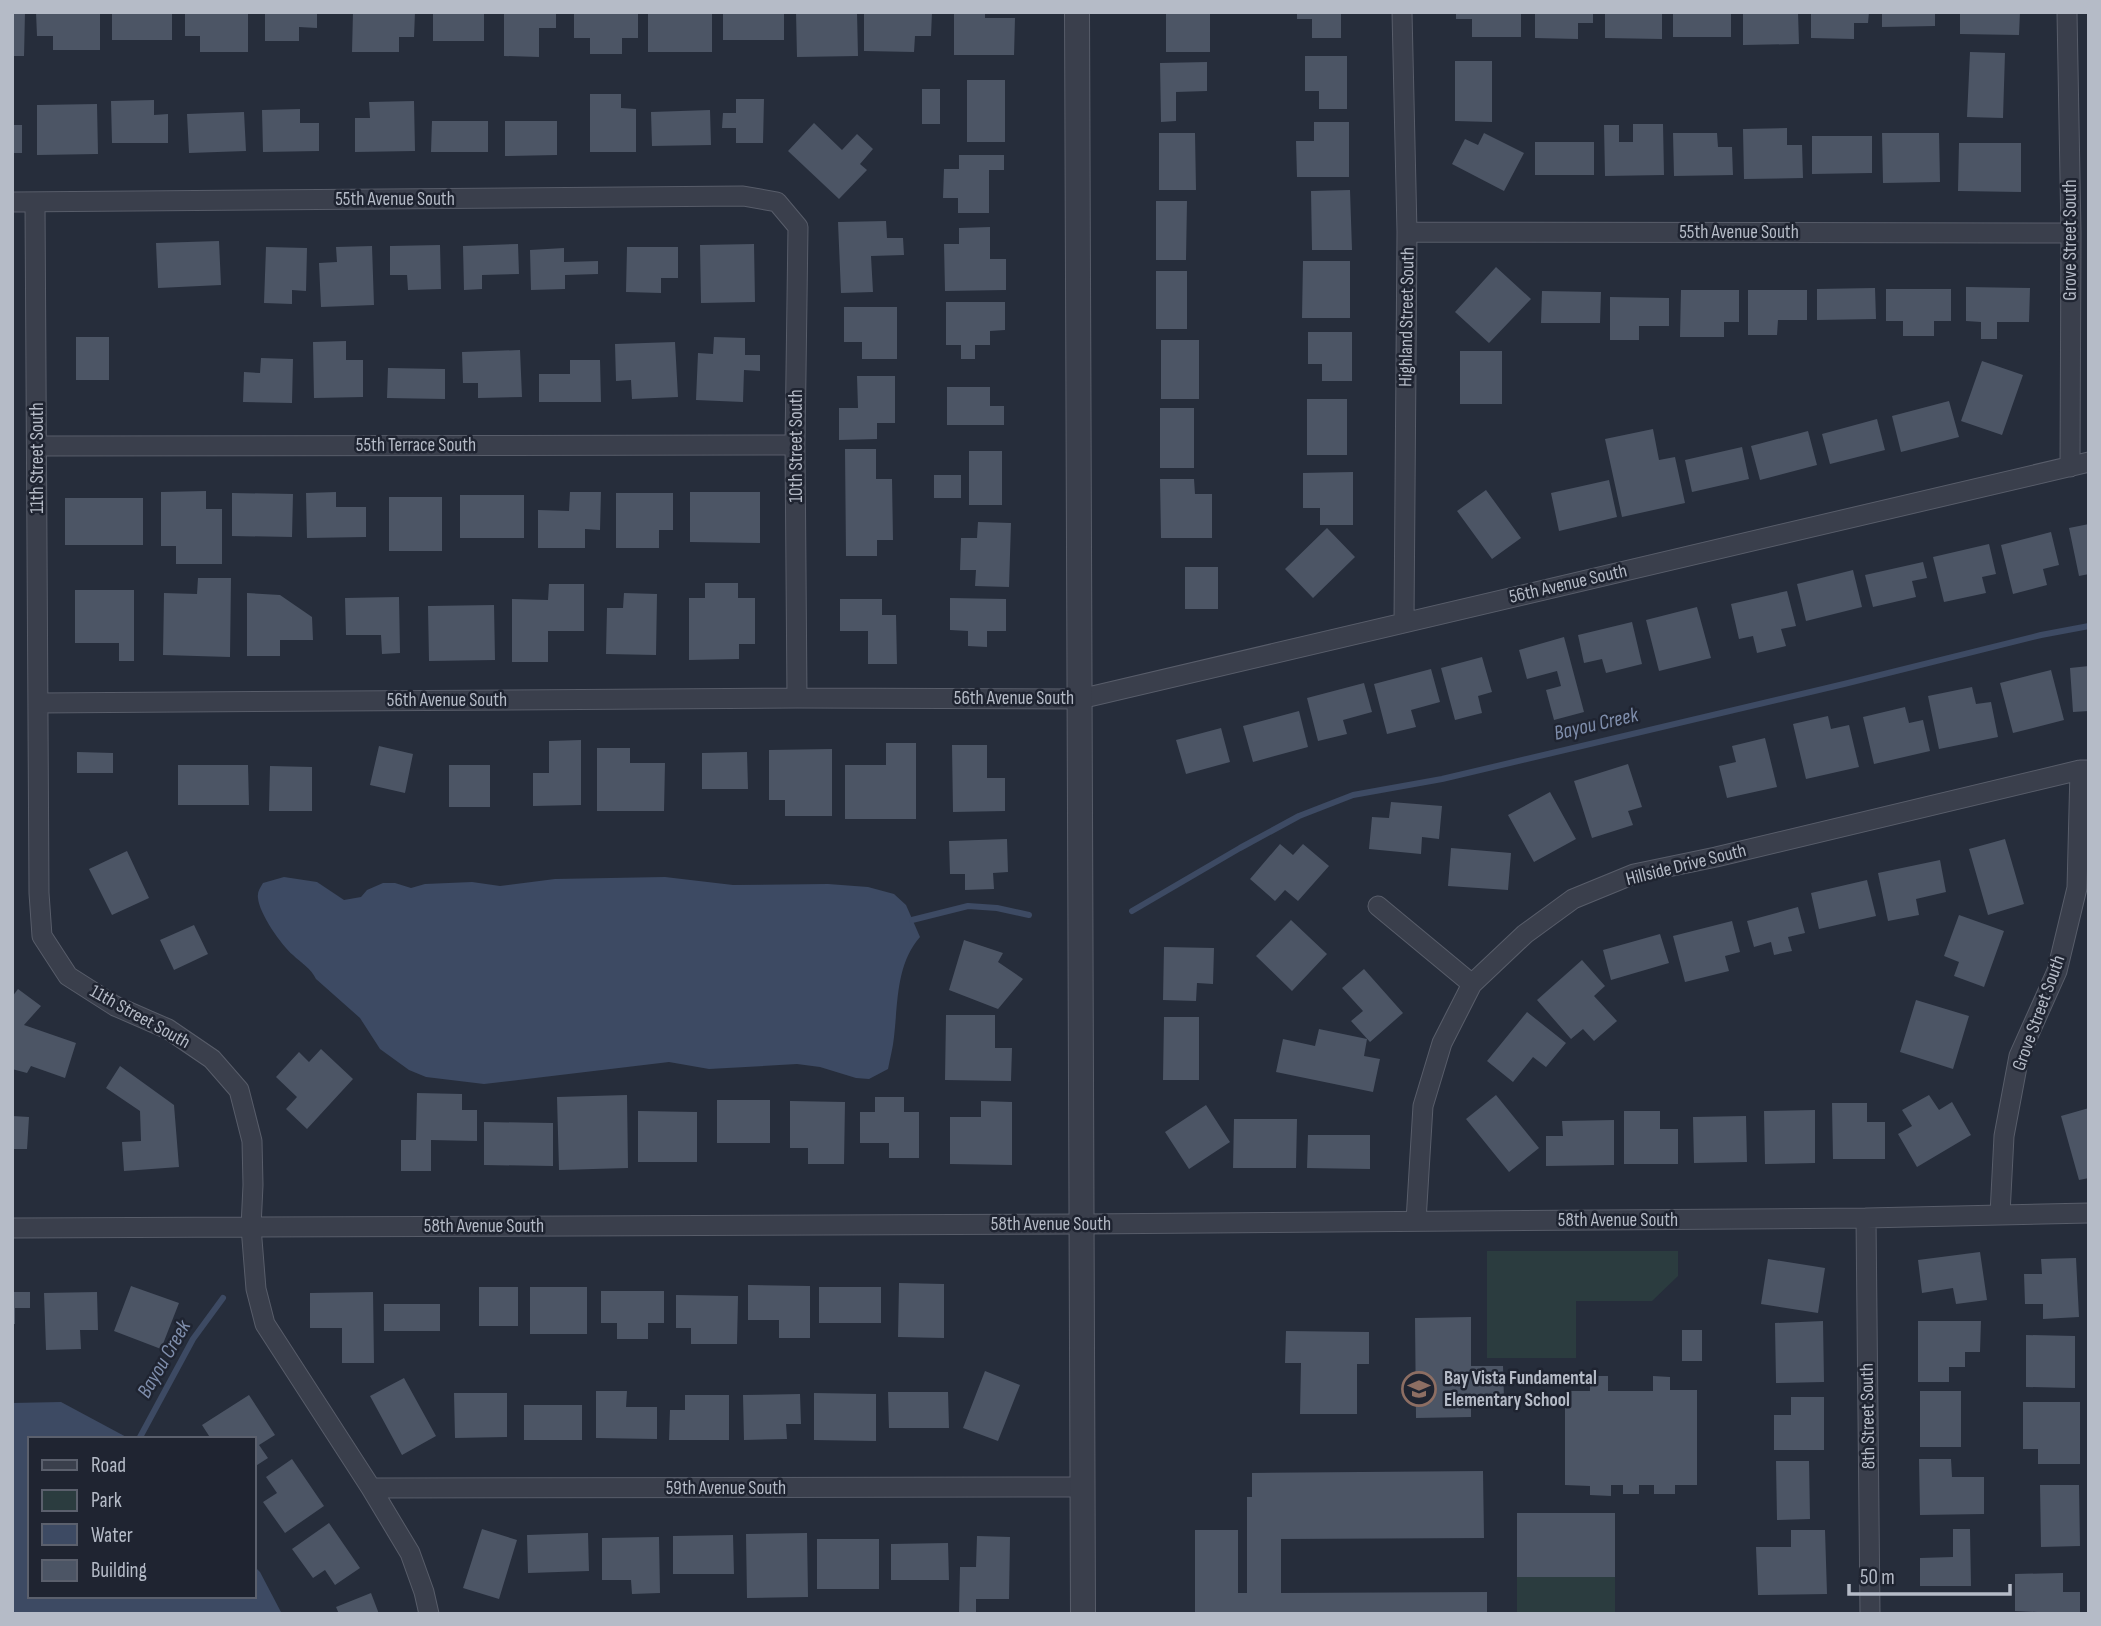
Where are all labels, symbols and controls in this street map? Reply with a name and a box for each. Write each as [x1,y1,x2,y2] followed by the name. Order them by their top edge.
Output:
[2059,179,2082,301] street label: Grove Street South
[335,188,455,211] street label: 55th Avenue South
[1679,221,1799,244] street label: 55th Avenue South
[1394,247,1420,387] street label: Highland Street South
[785,389,808,503] street label: 10th Street South
[26,402,49,514] street label: 11th Street South
[356,434,476,457] street label: 55th Terrace South
[1507,559,1629,609] street label: 56th Avenue South
[954,687,1074,710] street label: 56th Avenue South
[387,689,507,712] street label: 56th Avenue South
[1552,702,1642,746] water label: Bayou Creek
[1623,839,1749,891] street label: Hillside Drive South
[2007,952,2071,1074] street label: Grove Street South
[86,980,194,1054] street label: 11th Street South
[1558,1209,1678,1232] street label: 58th Avenue South
[991,1213,1111,1236] street label: 58th Avenue South
[424,1215,544,1238] street label: 58th Avenue South
[132,1315,197,1402] water label: Bayou Creek
[1856,1363,1880,1469] street label: 8th Street South
[1444,1367,1597,1412] place label: Bay Vista Fundamental Elementary School
[1400,1370,1438,1408] school or university icon: Bay Vista Fundamental Elementary School
[28,1437,256,1598] legend
[91,1453,126,1478] text: Road
[666,1477,786,1500] street label: 59th Avenue South
[91,1488,122,1513] text: Park
[91,1523,133,1548] text: Water
[1849,1552,2010,1596] scale bar
[91,1558,147,1583] text: Building
[1860,1565,1895,1590] text: 50 m

